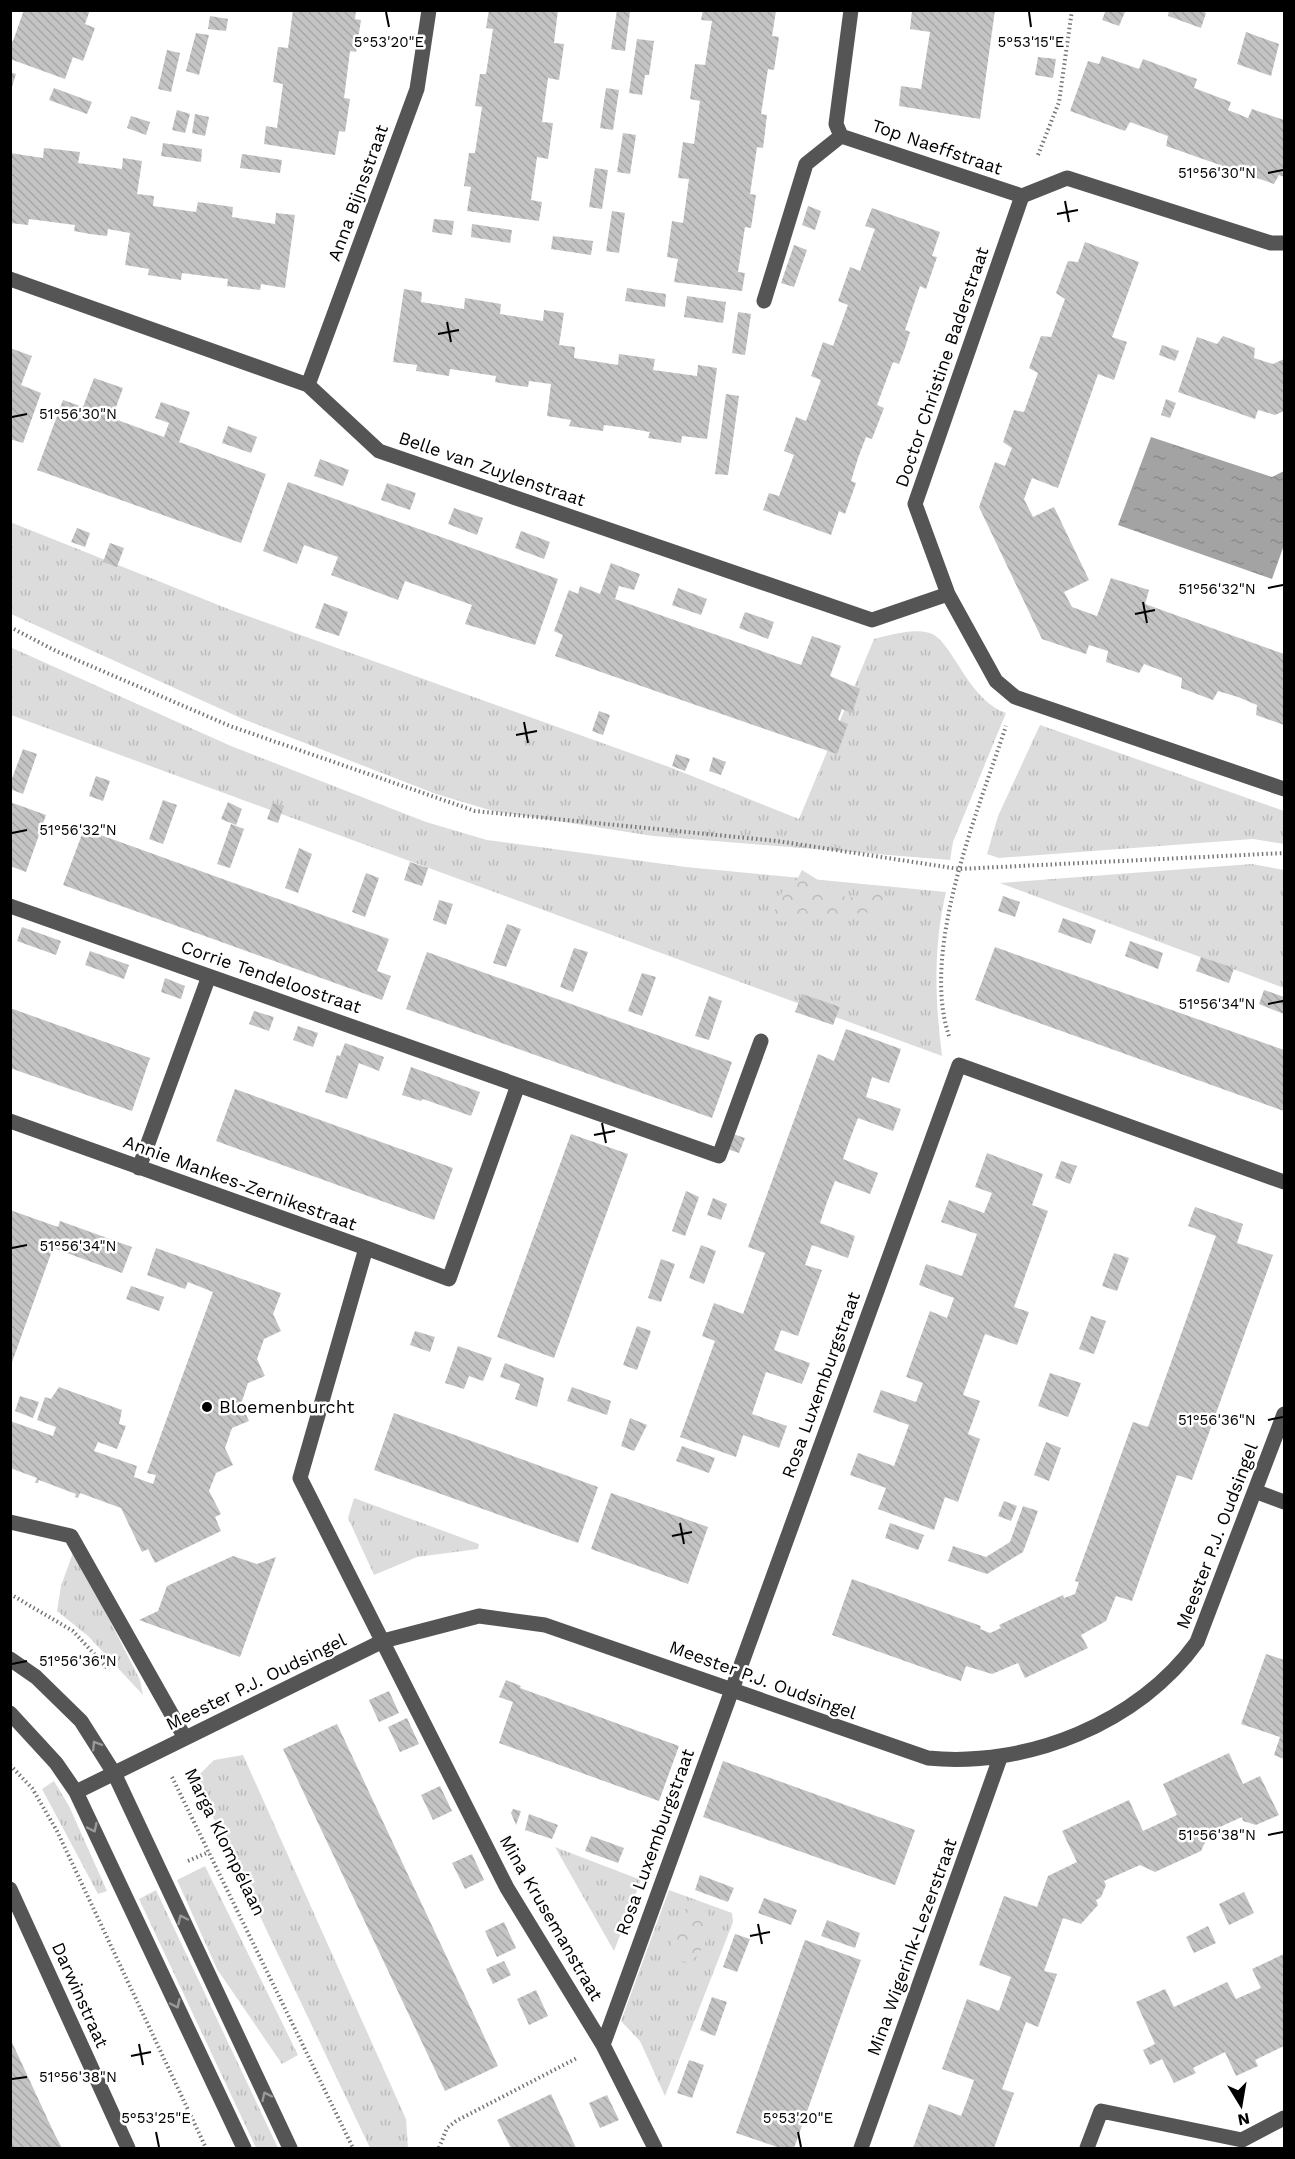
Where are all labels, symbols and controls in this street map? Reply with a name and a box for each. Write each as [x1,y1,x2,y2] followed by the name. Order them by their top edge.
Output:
[354,33,424,51] text: 5°53'20"E
[998,33,1064,51] text: 5°53'15"E
[869,114,1006,179] street label: Top Naeffstraat
[323,121,392,264] street label: Anna Bijnsstraat
[1178,164,1256,182] text: 51°56'30"N
[890,244,993,490] street label: Doctor Christine Baderstraat
[39,405,117,423] text: 51°56'30"N
[396,427,589,510] street label: Belle van Zuylenstraat
[1178,580,1256,598] text: 51°56'32"N
[39,821,117,839] text: 51°56'32"N
[178,936,365,1017] street label: Corrie Tendeloostraat
[1178,995,1256,1013] text: 51°56'34"N
[121,1131,360,1235] street label: Annie Mankes-Zernikestraat
[39,1237,117,1255] text: 51°56'34"N
[777,1288,864,1481] street label: Rosa Luxemburgstraat
[219,1396,355,1417] place label: Bloemenburcht
[200,1400,214,1414] marker: Bloemenburcht
[1178,1411,1256,1429] text: 51°56'36"N
[1171,1439,1262,1632] street label: Meester P.J. Oudsingel
[162,1629,350,1734] street label: Meester P.J. Oudsingel
[667,1636,860,1723] street label: Meester P.J. Oudsingel
[39,1652,117,1670] text: 51°56'36"N
[91,1741,103,1751] one-way arrow
[611,1745,698,1938] street label: Rosa Luxemburgstraat
[181,1764,270,1919] street label: Marga Klompélaan
[86,1821,98,1832] one-way arrow
[1178,1826,1256,1844] text: 51°56'38"N
[495,1831,608,2005] street label: Mina Krusemanstraat
[862,1835,961,2058] street label: Mina Wigerink-Lezerstraat
[178,1915,190,1926] one-way arrow
[48,1939,113,2051] street label: Darwinstraat
[168,1998,180,2009] one-way arrow
[39,2068,117,2086] text: 51°56'38"N
[1211,2075,1271,2135] north arrow
[261,2091,273,2102] one-way arrow
[121,2109,191,2127] text: 5°53'25"E
[763,2109,833,2127] text: 5°53'20"E
[1236,2109,1251,2130] text: N

